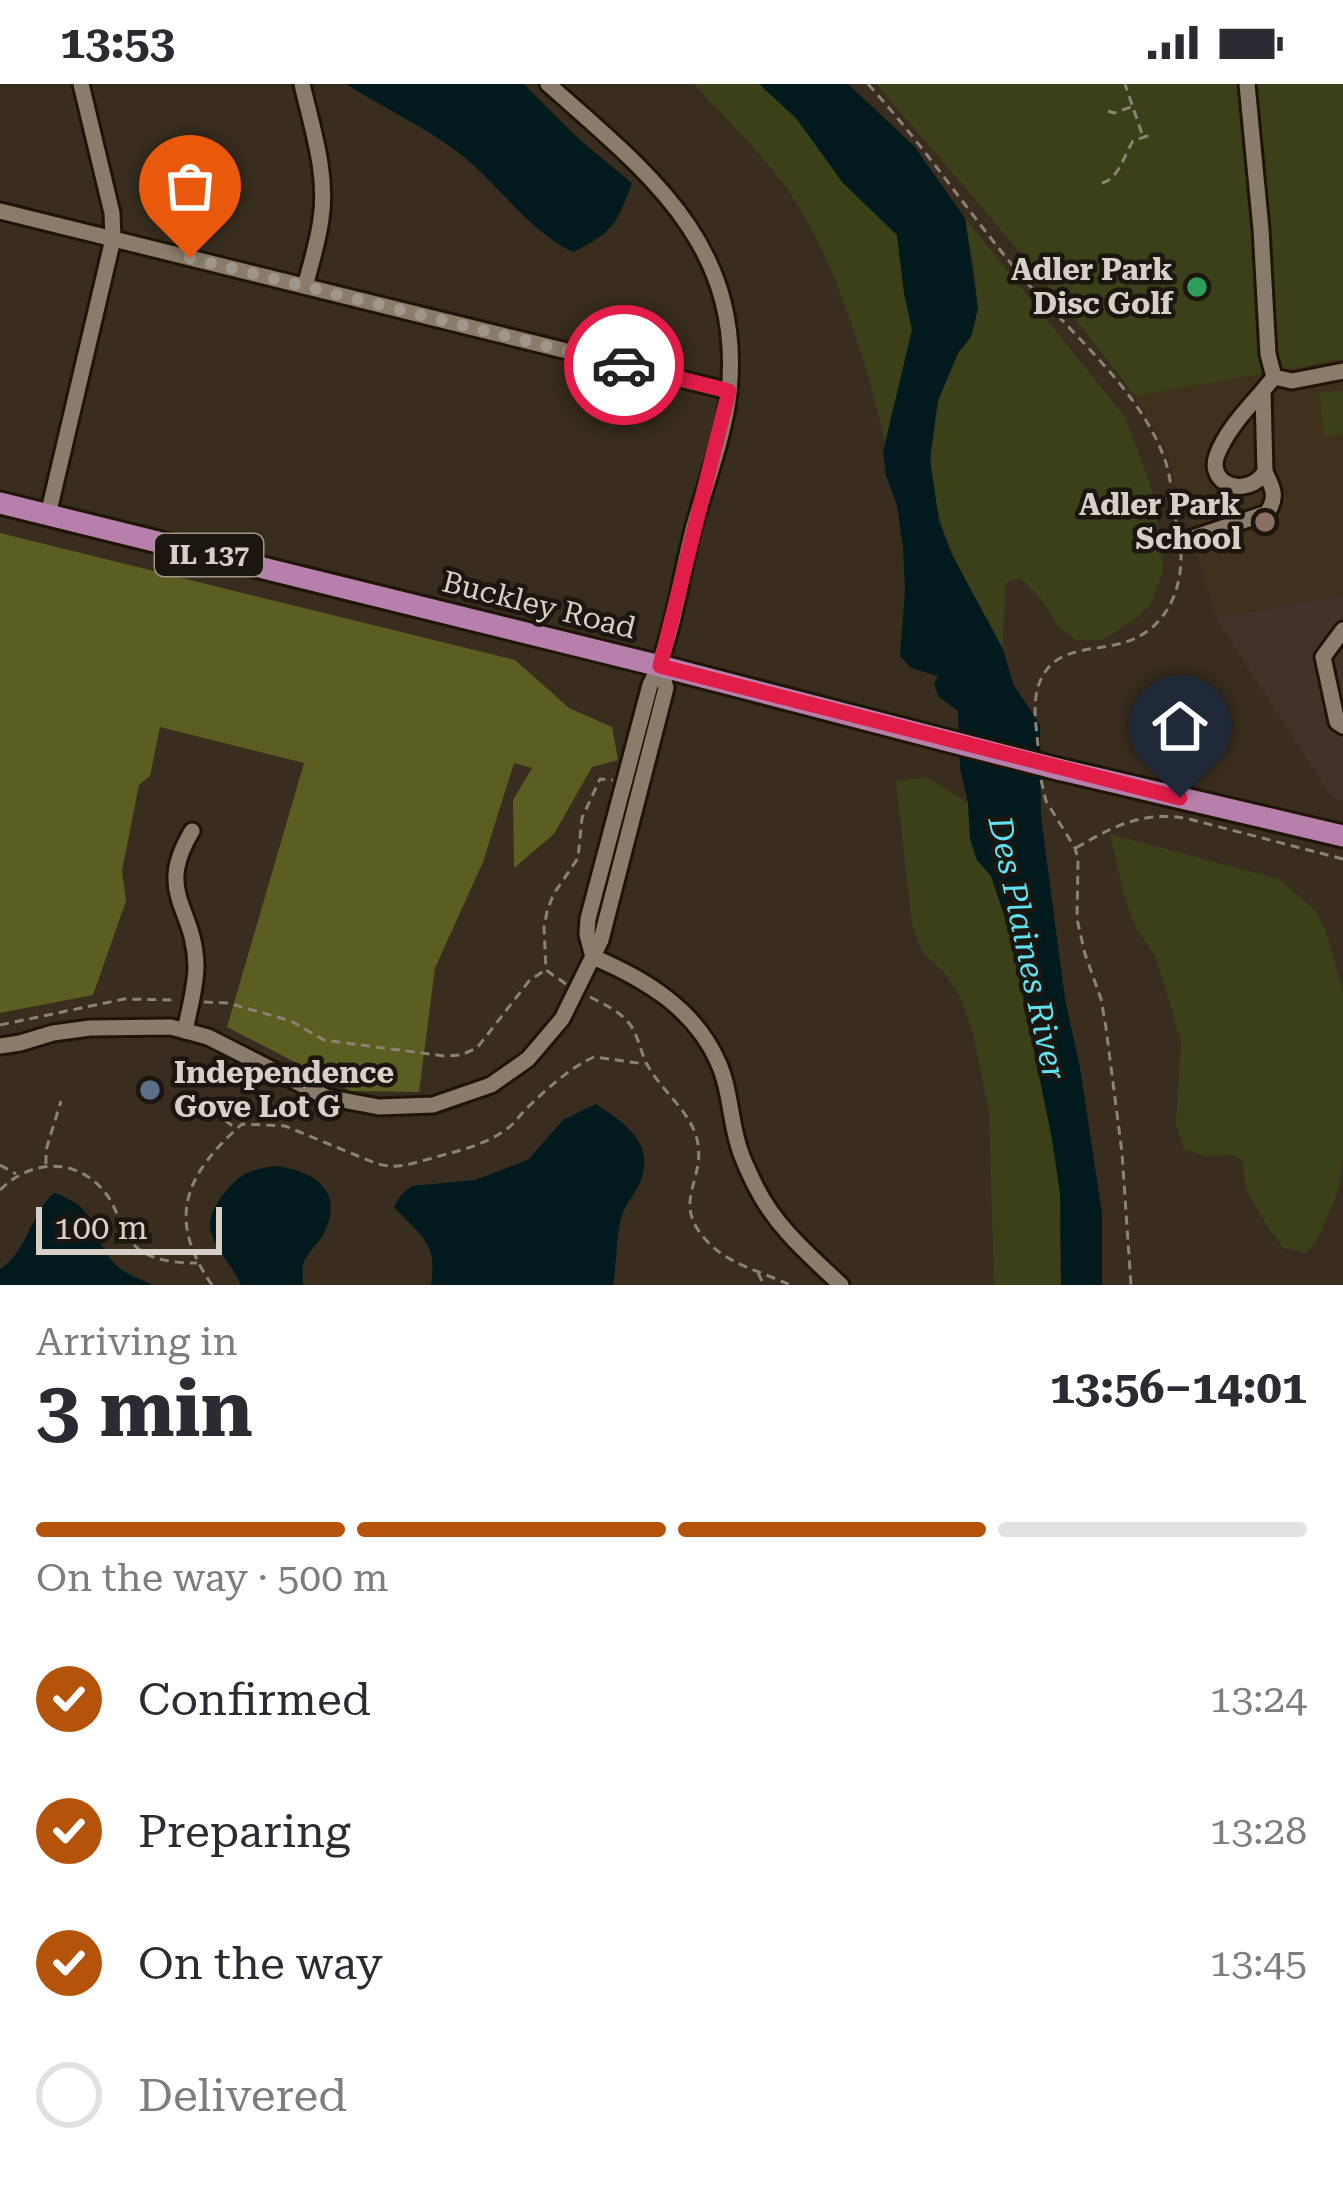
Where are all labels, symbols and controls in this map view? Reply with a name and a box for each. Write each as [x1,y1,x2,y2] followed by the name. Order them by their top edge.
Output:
[60,16,175,69] text: 13:53
[139,135,241,258] pin
[157,153,223,219] icon: bag
[1011,252,1174,321] place label: Adler Park Disc Golf
[1184,274,1210,300] marker: Adler Park Disc Golf
[564,305,684,425] courier
[591,332,657,398] icon: car
[1079,487,1241,556] place label: Adler Park School
[1252,509,1278,535] marker: Adler Park School
[155,534,263,576] road number: IL 137
[439,564,639,645] street label: Buckley Road
[1129,675,1231,798] pin
[1147,693,1213,759] icon: home
[980,812,1075,1084] water label: Des Plaines River
[174,1055,394,1124] place label: Independence Gove Lot G
[137,1077,163,1103] marker: Independence Gove Lot G
[36,1201,222,1254] scale bar
[54,1208,148,1247] text: 100 m
[36,1319,238,1365] text: Arriving in
[1050,1361,1307,1414] text: 13:56–14:01
[36,1364,253,1455] text: 3 min
[36,1555,388,1601] text: On the way · 500 m
[36,1666,102,1732] icon: check
[138,1673,371,1726] text: Confirmed
[1210,1676,1307,1722] text: 13:24
[36,1798,102,1864] icon: check
[138,1805,351,1858] text: Preparing
[1210,1808,1307,1854] text: 13:28
[36,1930,102,1996] icon: check
[138,1937,383,1990] text: On the way
[1210,1940,1307,1986] text: 13:45
[138,2069,347,2122] text: Delivered

